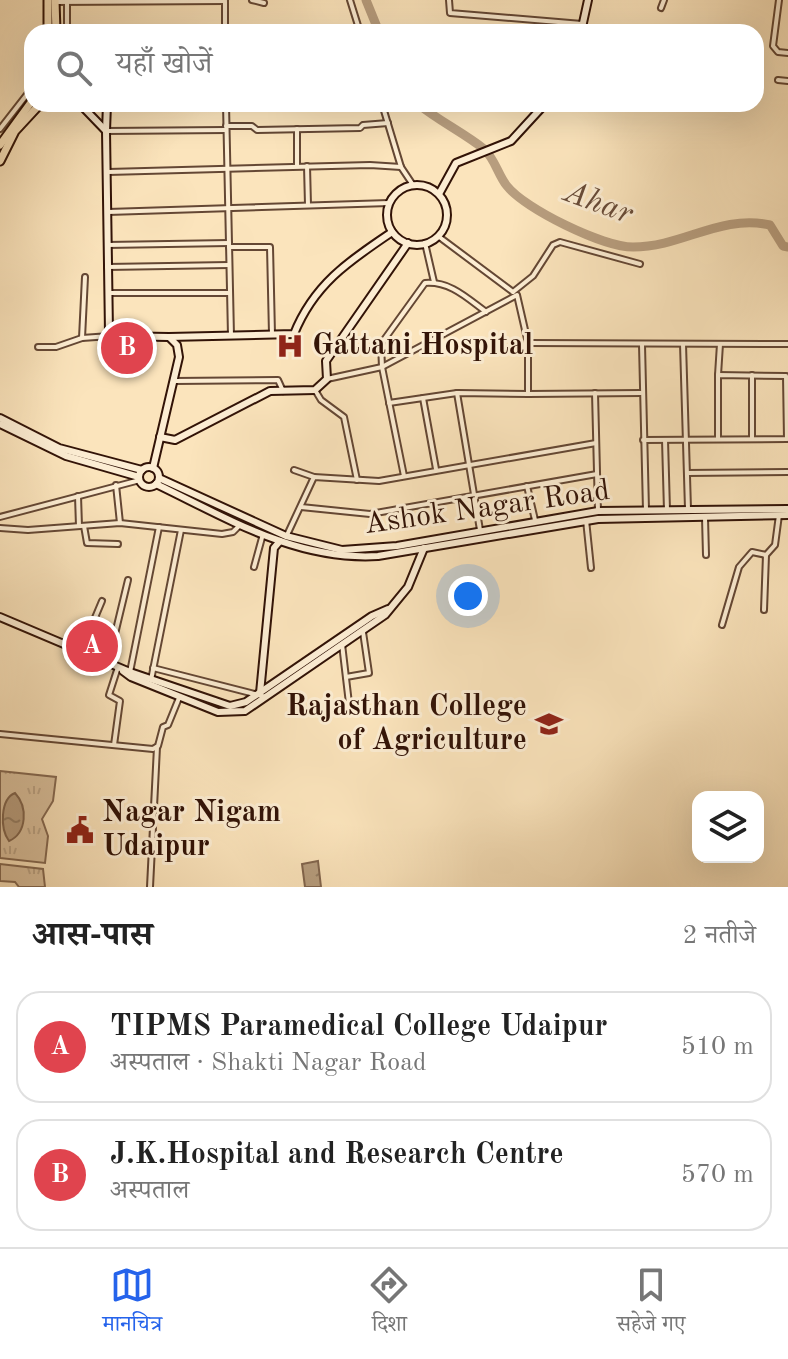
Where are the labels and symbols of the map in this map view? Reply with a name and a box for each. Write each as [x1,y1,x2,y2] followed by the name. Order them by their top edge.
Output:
[557,176,638,232] water label: Ahar
[101,318,153,378] pin: B
[275,331,305,361] hospital icon: Gattani Hospital
[312,331,533,361] place label: Gattani Hospital
[362,476,612,540] street label: Ashok Nagar Road
[448,576,488,616] your location
[66,616,118,676] pin: A
[286,692,527,756] place label: Rajasthan College of Agriculture
[534,709,564,739] school or university icon: Rajasthan College of Agriculture
[102,798,281,862] place label: Nagar Nigam Udaipur
[65,815,95,845] public building icon: Nagar Nigam Udaipur

